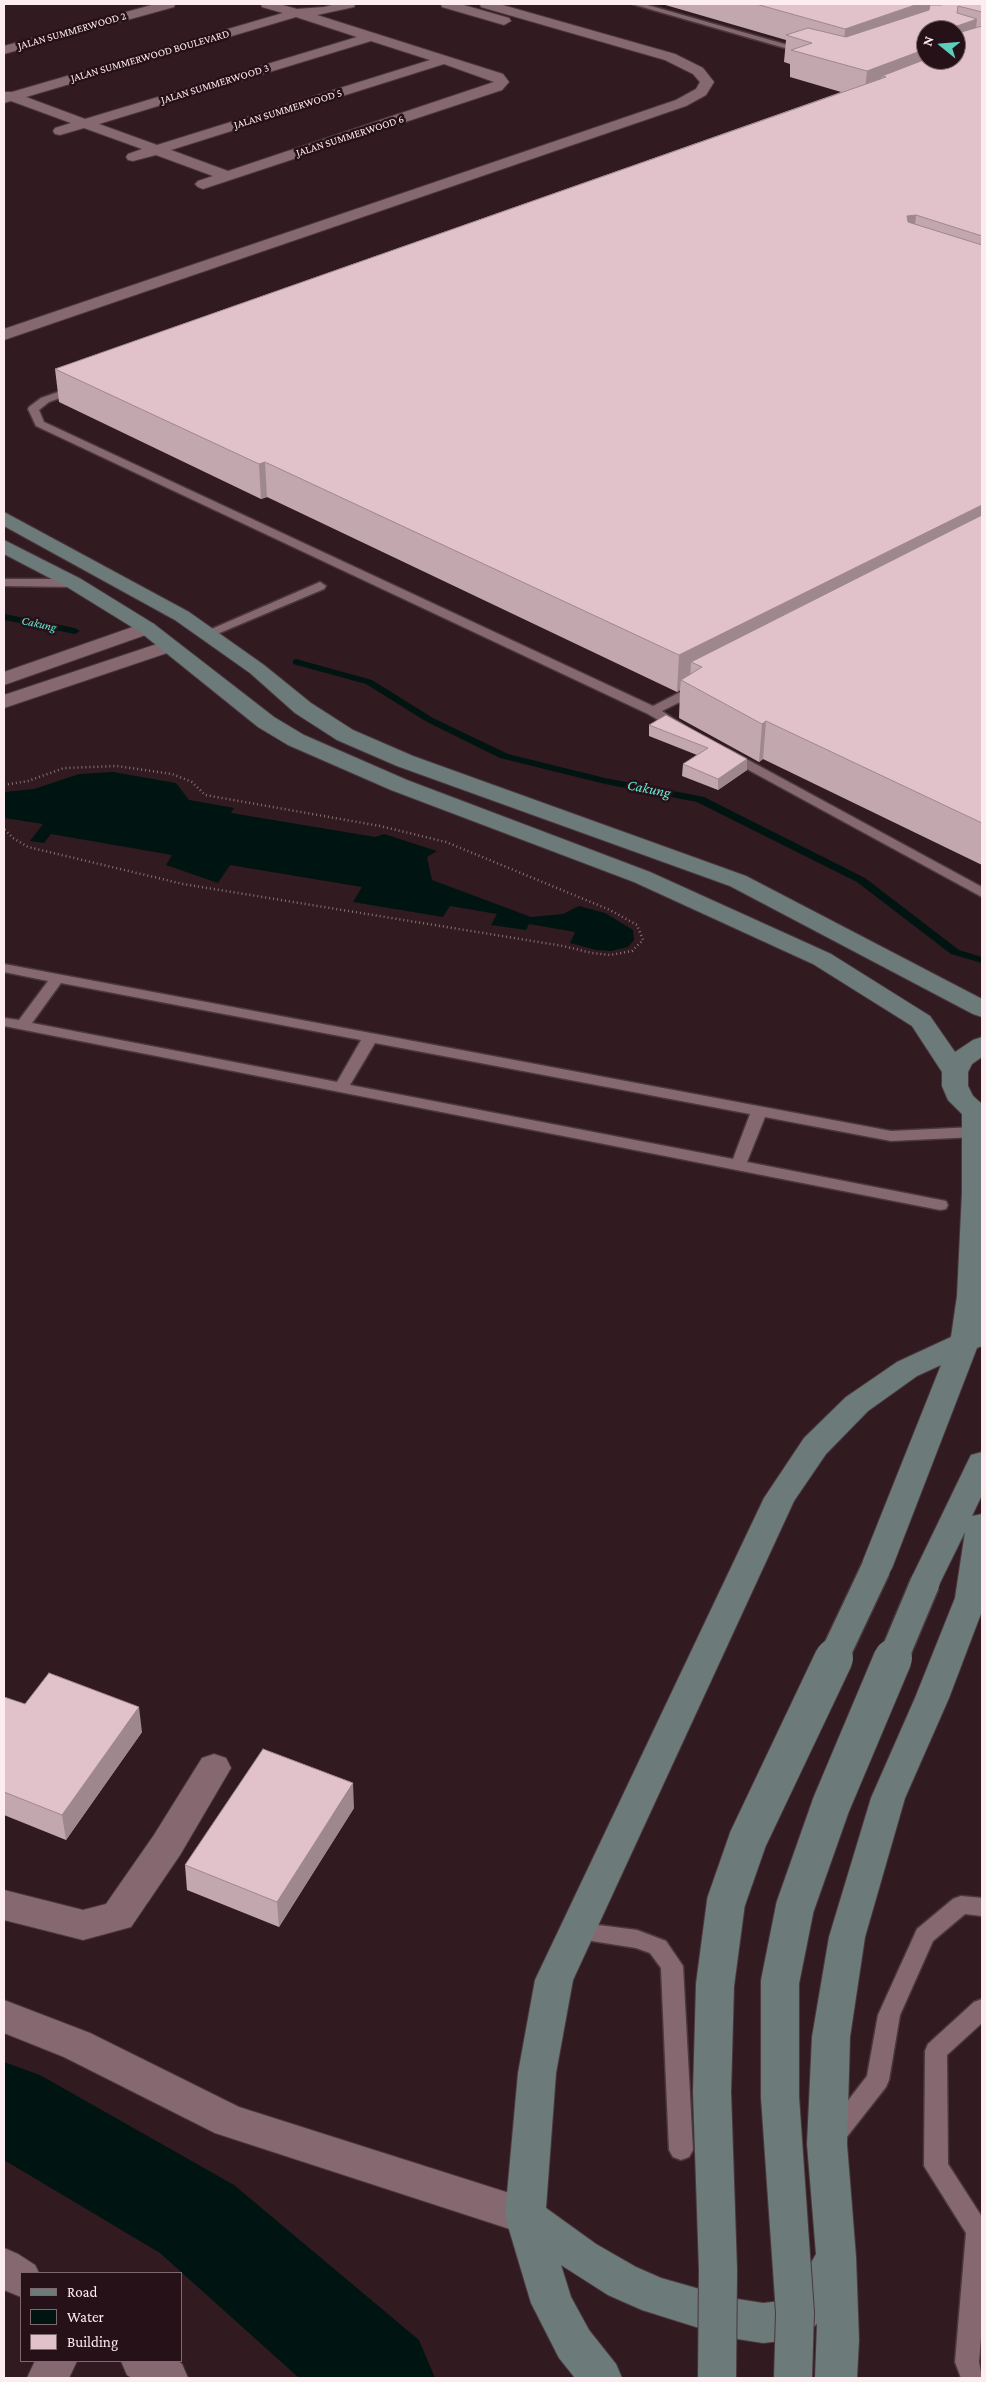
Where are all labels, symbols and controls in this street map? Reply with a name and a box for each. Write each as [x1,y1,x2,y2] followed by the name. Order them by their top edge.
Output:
[16,9,128,53] street label: JALAN SUMMERWOOD 2
[916,20,966,70] north arrow
[69,27,231,85] street label: JALAN SUMMERWOOD BOULEVARD
[919,34,937,48] text: N
[159,61,271,107] street label: JALAN SUMMERWOOD 3
[232,86,344,132] street label: JALAN SUMMERWOOD 5
[294,112,406,160] street label: JALAN SUMMERWOOD 6
[20,613,58,635] water label: Cakung
[626,776,672,802] water label: Cakung
[20,2272,182,2362] legend
[67,2284,97,2300] text: Road
[67,2309,104,2325] text: Water
[67,2334,118,2350] text: Building

